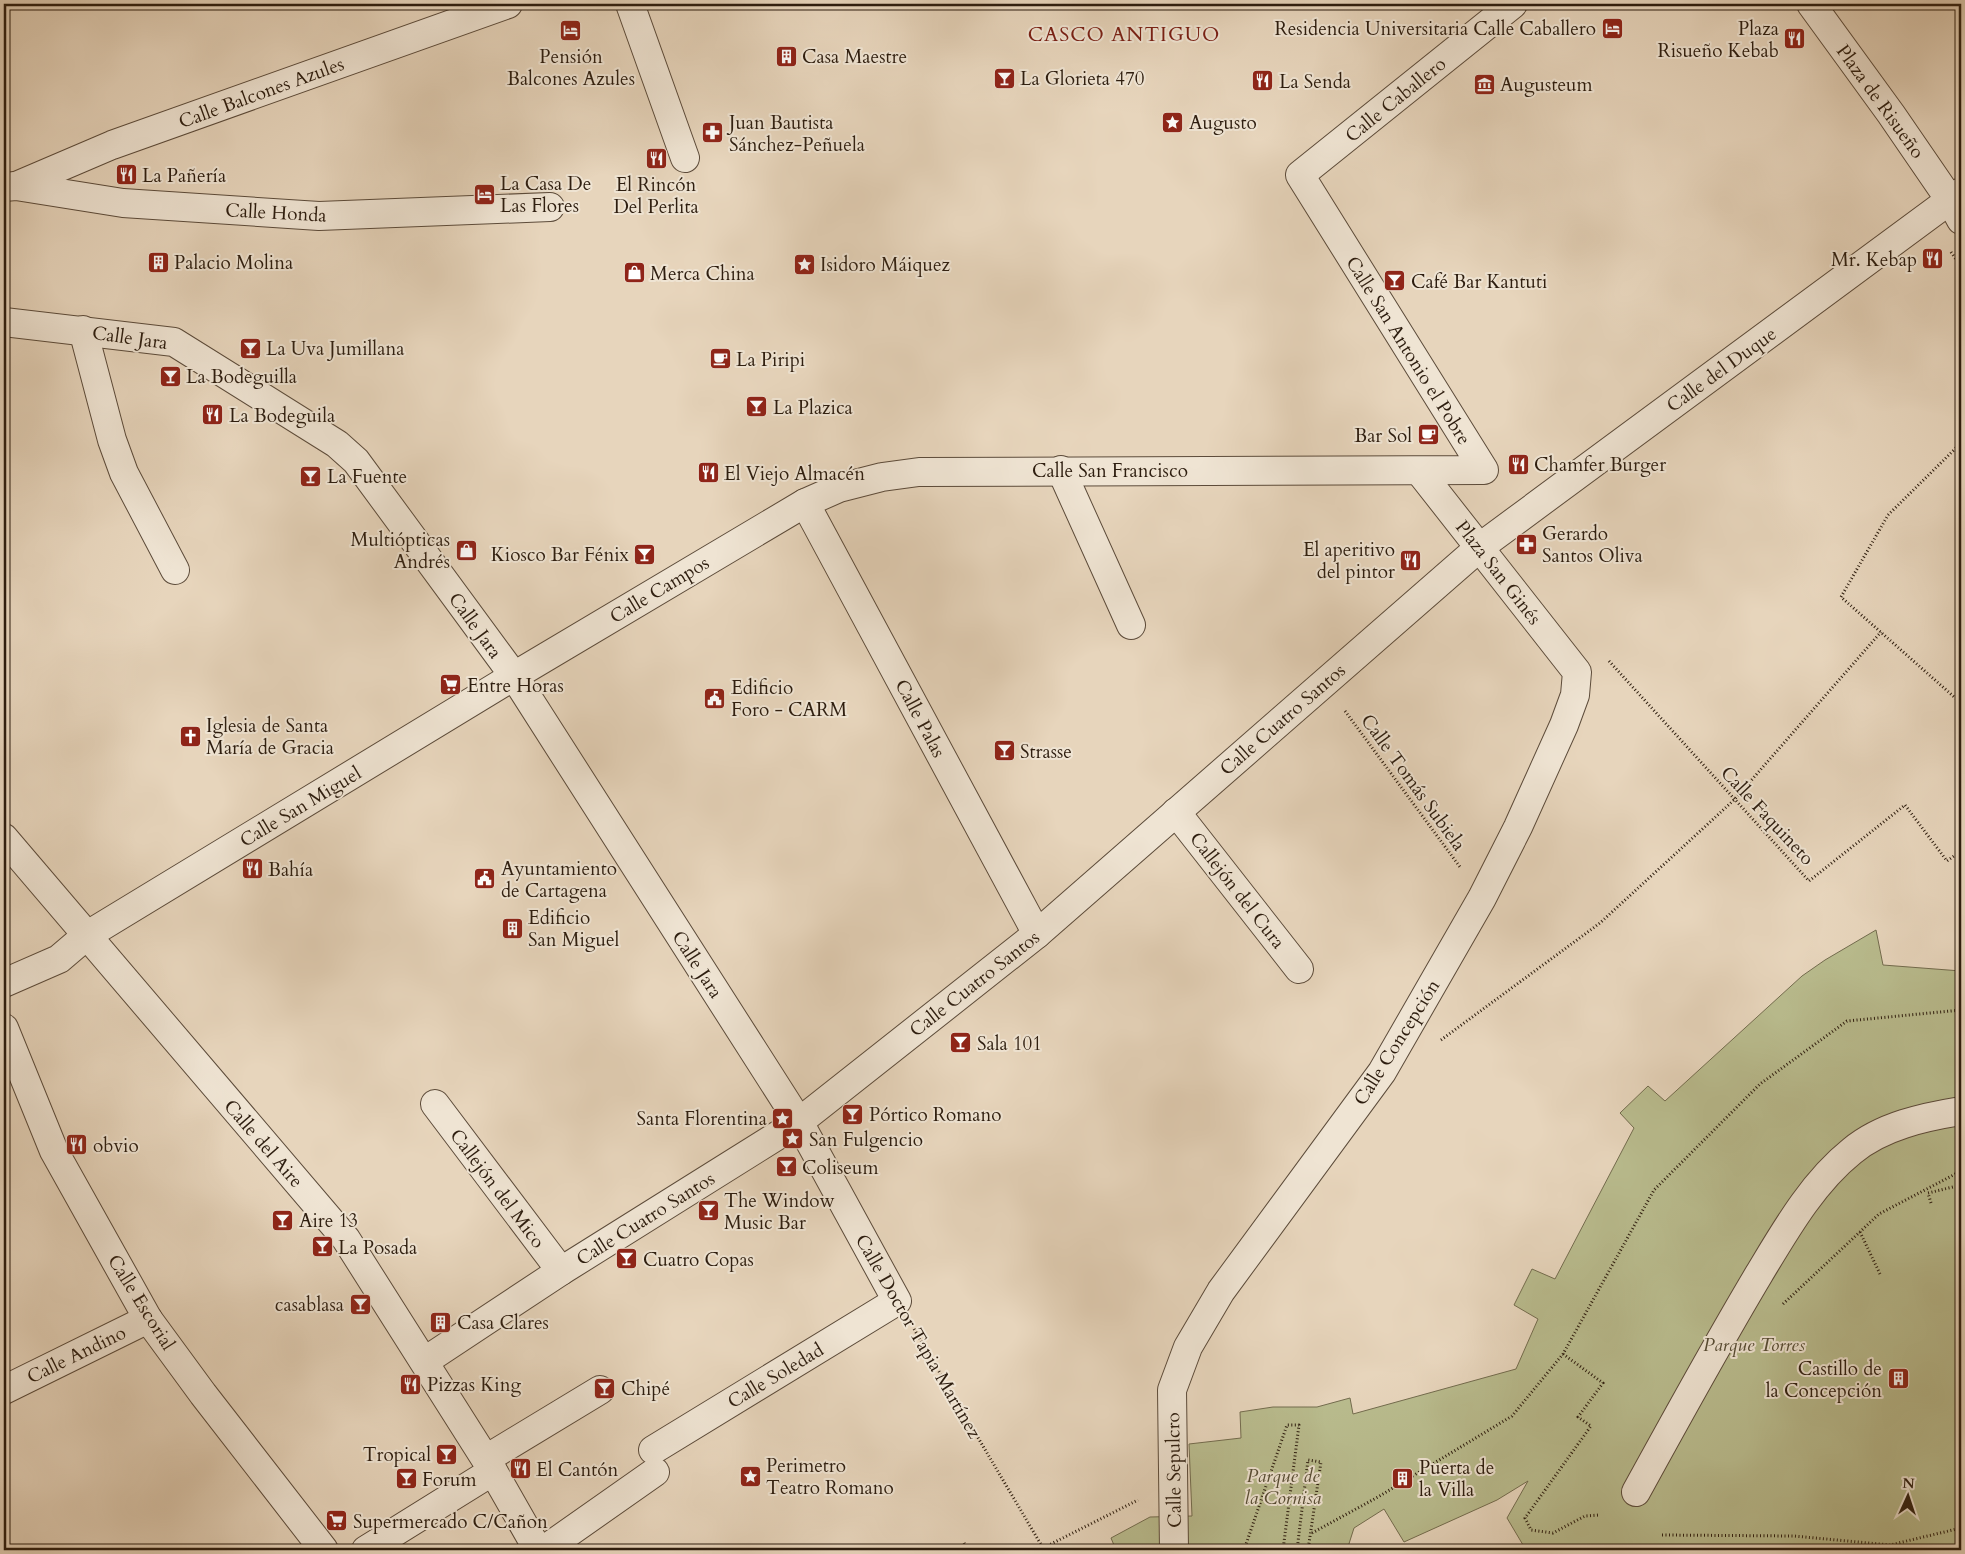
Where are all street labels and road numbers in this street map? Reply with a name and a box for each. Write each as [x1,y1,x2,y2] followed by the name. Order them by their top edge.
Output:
[1830,39,1930,164] street label: Plaza de Risueño
[175,51,348,135] street label: Calle Balcones Azules
[1340,51,1452,149] street label: Calle Caballero
[225,197,327,229] street label: Calle Honda
[1339,251,1477,450] street label: Calle San Antonio el Pobre
[90,320,169,356] street label: Calle Jara
[1661,321,1782,419] street label: Calle del Duque
[1032,458,1188,484] street label: Calle San Francisco
[1449,515,1547,630] street label: Plaza San Ginés
[605,550,714,630] street label: Calle Campos
[442,587,508,664] street label: Calle Jara
[1214,658,1351,782] street label: Calle Cuatro Santos
[889,675,952,762] street label: Calle Palas
[1355,709,1472,856] street label: Calle Tomás Subiela
[235,760,366,853] street label: Calle San Miguel
[1715,760,1820,871] street label: Calle Faquineto
[1183,827,1291,954] street label: Callejón del Cura
[904,925,1045,1043] street label: Calle Cuatro Santos
[666,926,729,1003] street label: Calle Jara
[1348,974,1446,1111] street label: Calle Concepción
[218,1094,309,1193] street label: Calle del Aire
[444,1124,551,1254] street label: Callejón del Mico
[571,1166,720,1272] street label: Calle Cuatro Santos
[849,1230,988,1444] street label: Calle Doctor Tapia Martínez
[101,1250,181,1356] street label: Calle Escorial
[23,1320,130,1390] street label: Calle Andino
[723,1337,828,1415] street label: Calle Soledad
[1160,1412,1188,1528] street label: Calle Sepulcro

